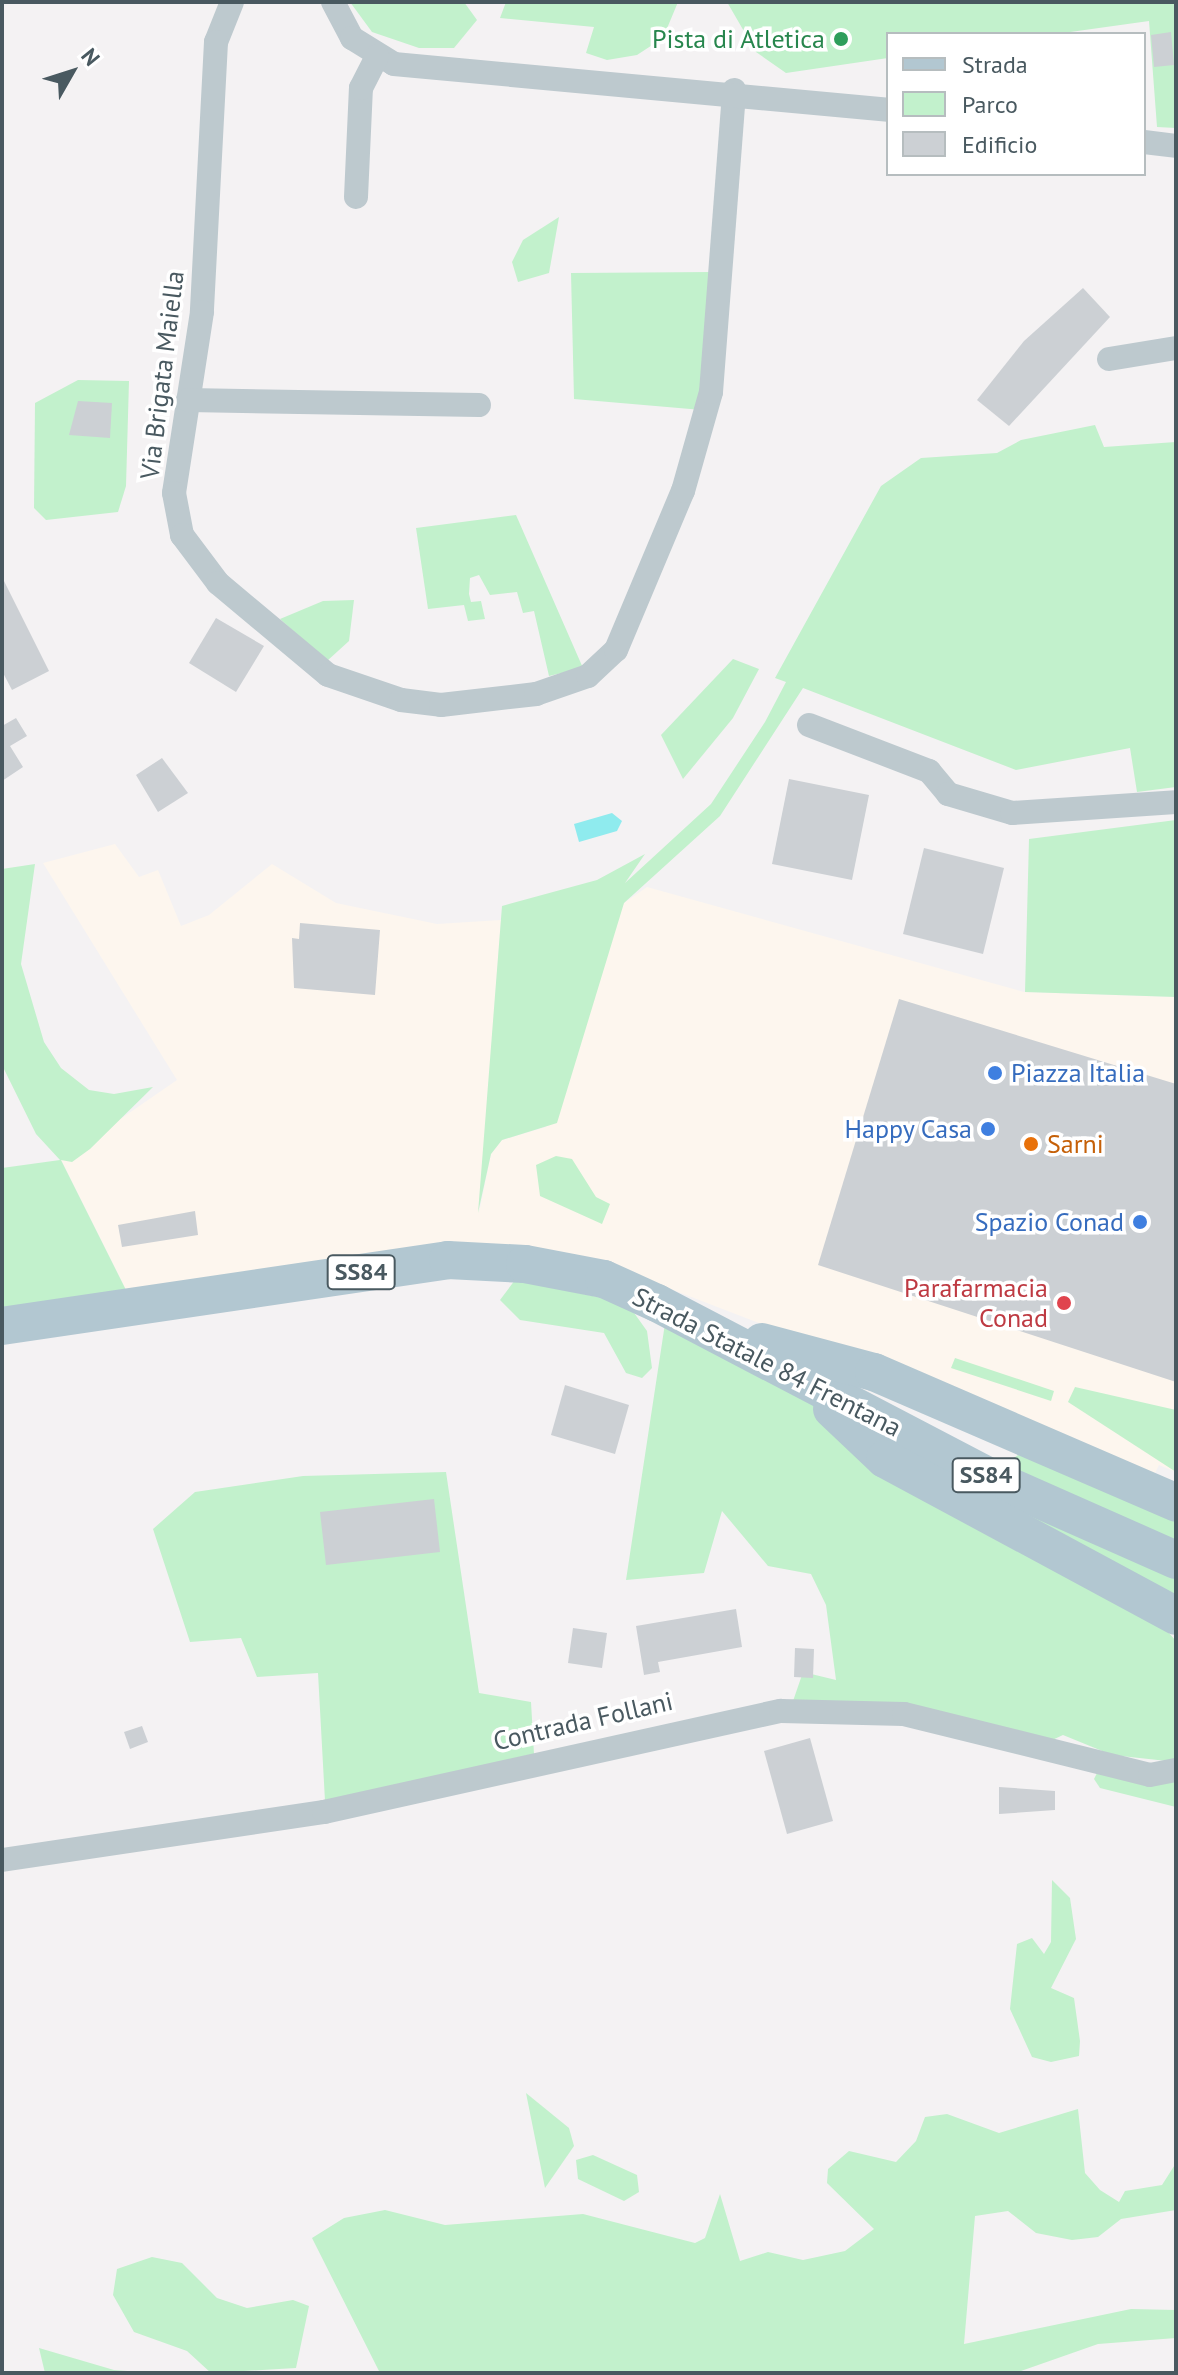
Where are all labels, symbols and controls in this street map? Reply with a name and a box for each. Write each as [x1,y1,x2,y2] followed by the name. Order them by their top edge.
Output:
[651,23,825,55] place label: Pista di Atletica
[832,30,850,48] marker: Pista di Atletica
[32,32,112,112] north arrow
[886,32,1146,176] legend
[75,42,106,71] text: N
[962,49,1028,80] text: Strada
[962,89,1018,120] text: Parco
[962,129,1037,160] text: Edificio
[134,269,190,481] street label: Via Brigata Maiella
[1011,1057,1145,1089] place label: Piazza Italia
[986,1064,1004,1082] marker: Piazza Italia
[844,1113,972,1145] place label: Happy Casa
[979,1120,997,1138] marker: Happy Casa
[1047,1128,1104,1160] place label: Sarni
[1022,1135,1040,1153] marker: Sarni
[975,1206,1124,1238] place label: Spazio Conad
[1131,1213,1149,1231] marker: Spazio Conad
[325,1252,397,1292] road number: SS84
[904,1272,1048,1334] place label: Parafarmacia Conad
[628,1281,906,1443] street label: Strada Statale 84 Frentana
[1055,1294,1073,1312] marker: Parafarmacia Conad
[950,1455,1022,1495] road number: SS84
[490,1685,676,1757] street label: Contrada Follani

